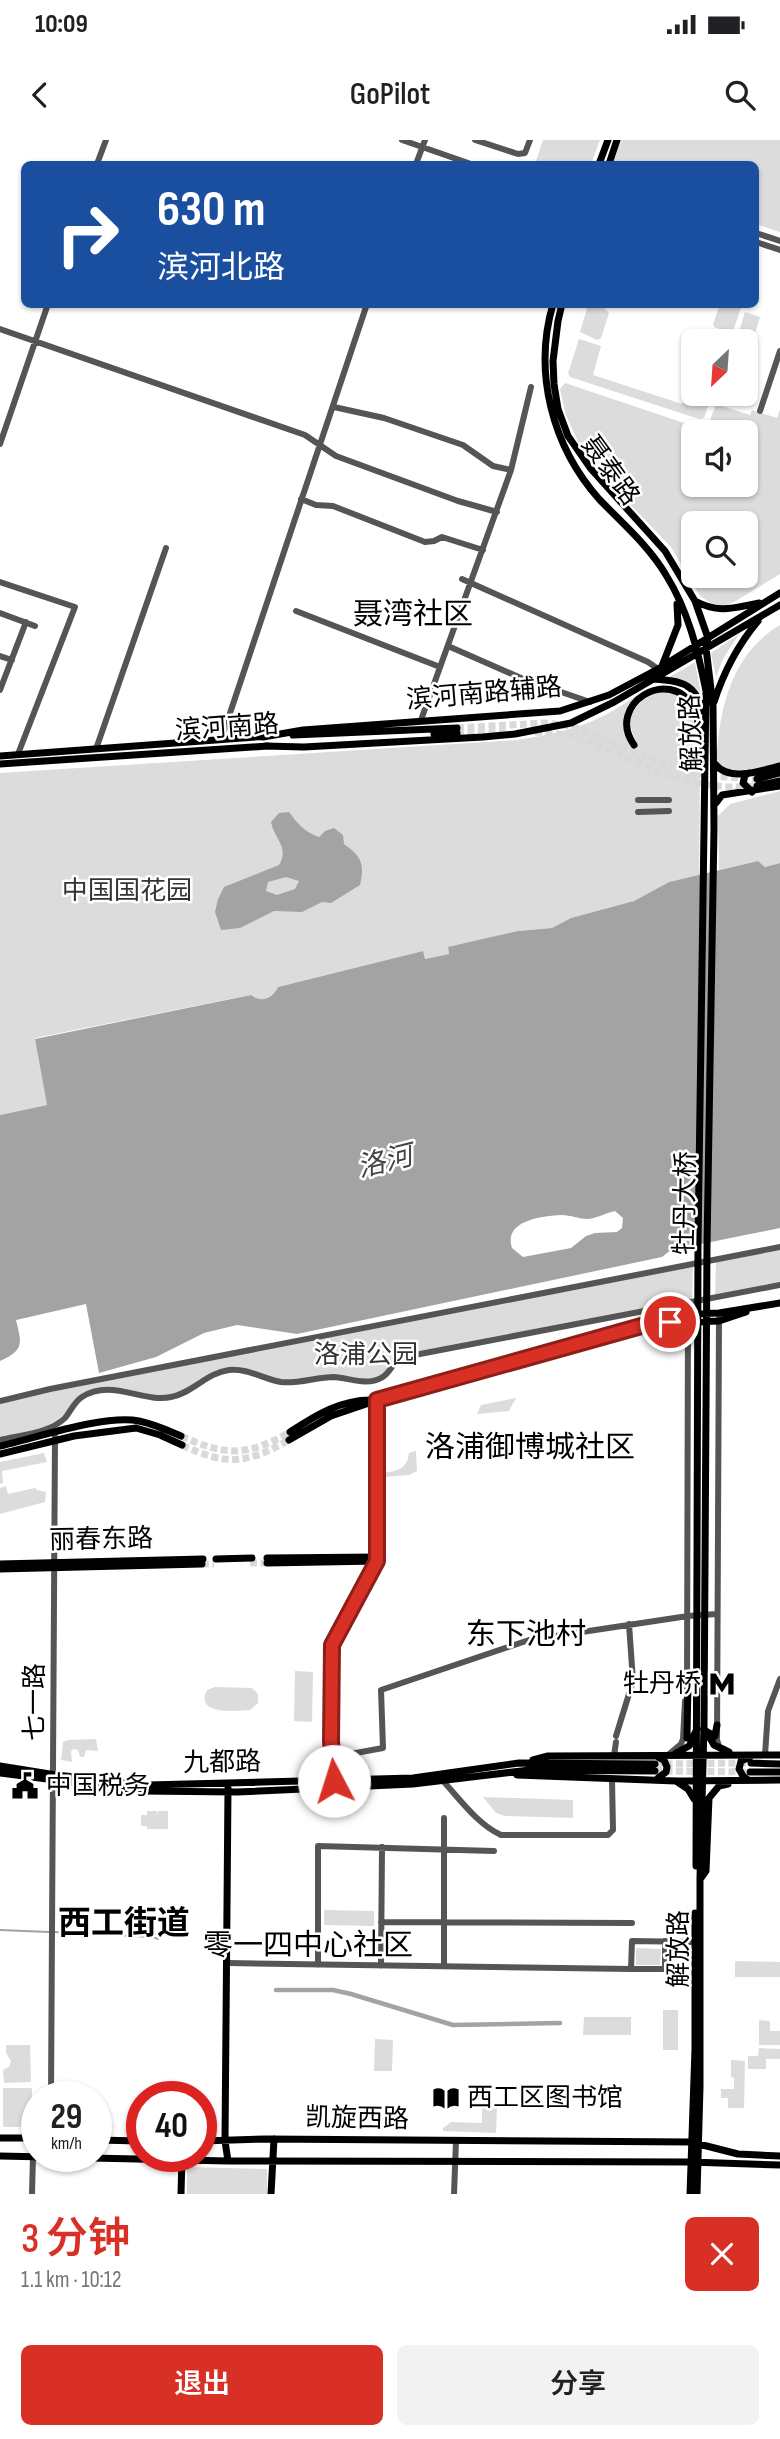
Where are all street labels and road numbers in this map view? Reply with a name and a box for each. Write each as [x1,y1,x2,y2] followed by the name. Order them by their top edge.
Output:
[575,430,645,512] street label: 聂泰路
[405,672,563,716] street label: 滨河南路辅路
[675,693,709,773] street label: 解放路
[174,709,280,747] street label: 滨河南路
[670,1151,702,1255] street label: 牡丹大桥
[49,1524,153,1556] street label: 丽春东路
[20,1663,51,1741] street label: 七一路
[183,1747,261,1779] street label: 九都路
[664,1910,695,1988] street label: 解放路
[305,2103,409,2135] street label: 凯旋西路

